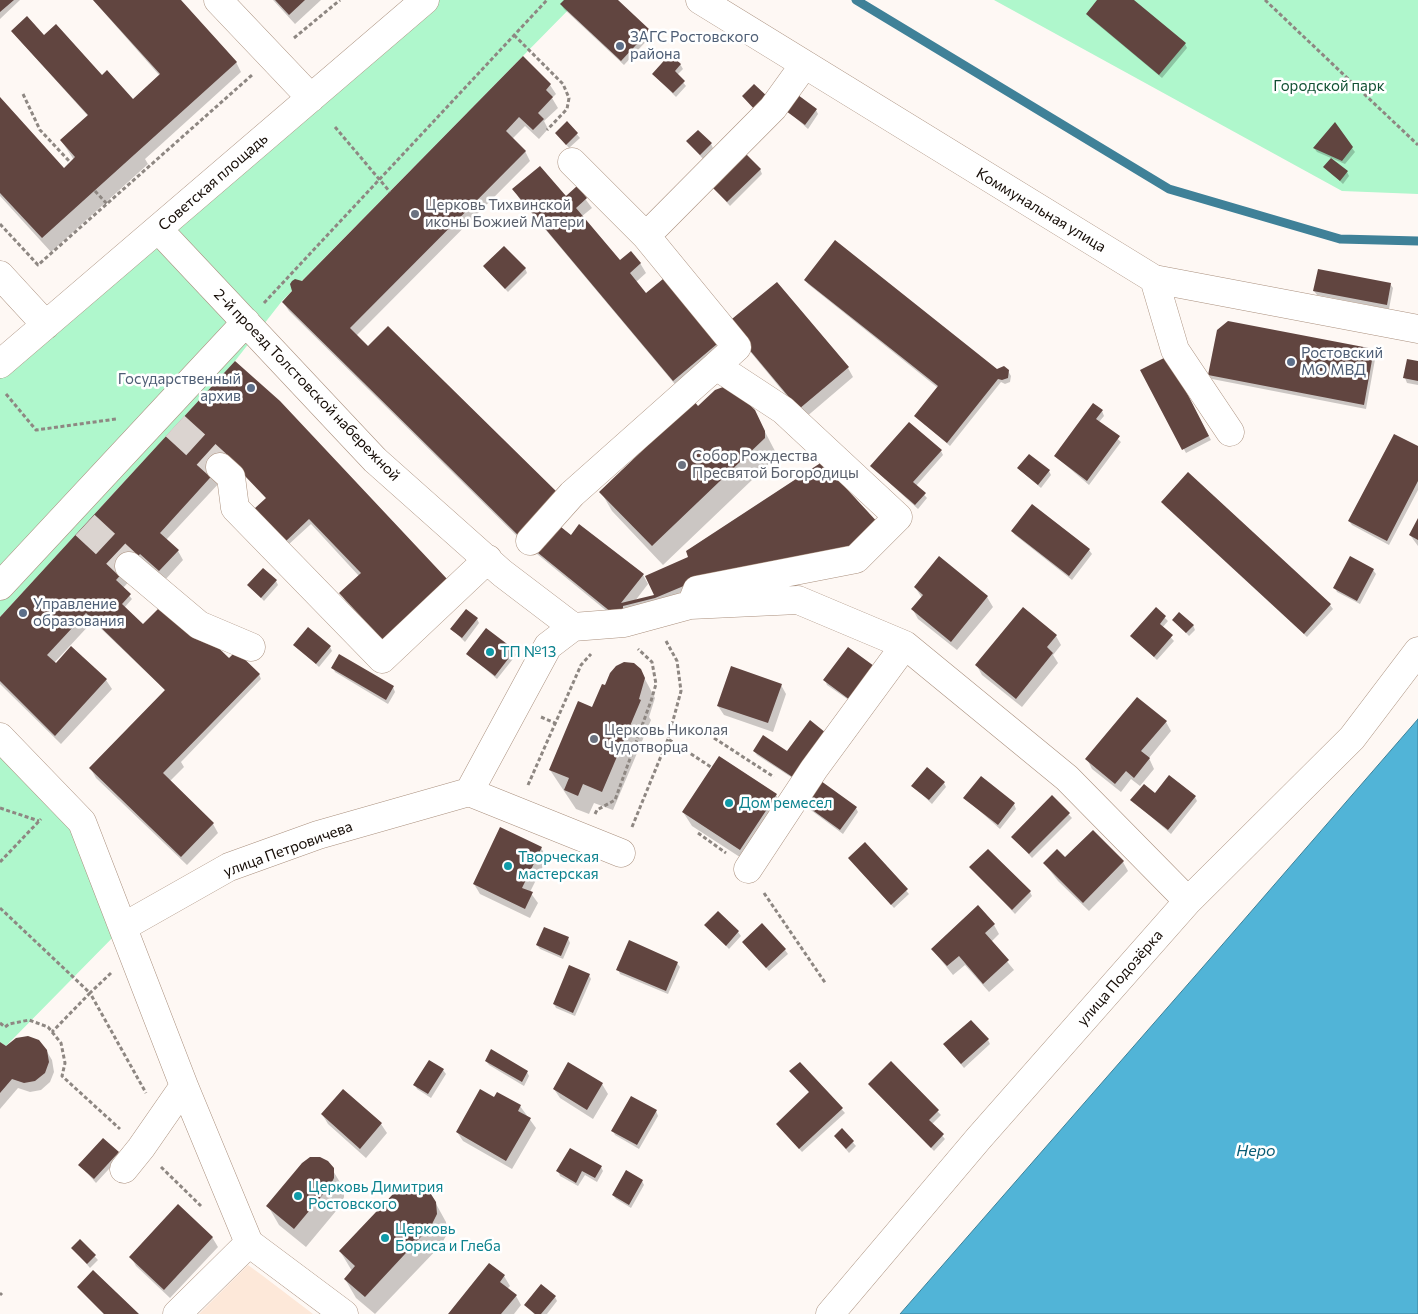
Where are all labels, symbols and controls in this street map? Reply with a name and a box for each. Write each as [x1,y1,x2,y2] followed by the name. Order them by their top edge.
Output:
[630,28,759,63] place label: ЗАГС Ростовского района
[614,40,626,52] marker: ЗАГС Ростовского района
[1273,77,1385,95] park label: Городской парк
[155,130,271,234] street label: Советская площадь
[973,164,1109,256] street label: Коммунальная улица
[425,196,585,231] place label: Церковь Тихвинской иконы Божией Матери
[409,208,421,220] marker: Церковь Тихвинской иконы Божией Матери
[210,285,404,485] street label: 2-й проезд Толстовской набережной
[1301,344,1383,379] place label: Ростовский МО МВД
[1285,356,1297,368] marker: Ростовский МО МВД
[118,370,241,405] place label: Государственный архив
[245,382,257,394] marker: Государственный архив
[692,447,859,482] place label: Собор Рождества Пресвятой Богородицы
[676,459,688,471] marker: Собор Рождества Пресвятой Богородицы
[33,595,125,630] place label: Управление образования
[17,607,29,619] marker: Управление образования
[500,643,556,661] place label: ТП №13
[484,646,496,658] marker: ТП №13
[604,721,728,756] place label: Церковь Николая Чудотворца
[588,733,600,745] marker: Церковь Николая Чудотворца
[739,794,832,812] place label: Дом ремесел
[723,797,735,809] marker: Дом ремесел
[221,817,355,881] street label: улица Петровичева
[518,848,599,883] place label: Творческая мастерская
[502,860,514,872] marker: Творческая мастерская
[1073,926,1167,1030] street label: улица Подозёрка
[1236,1141,1276,1161] water label: Неро
[308,1178,443,1213] place label: Церковь Димитрия Ростовского
[292,1190,304,1202] marker: Церковь Димитрия Ростовского
[395,1220,501,1255] place label: Церковь Бориса и Глеба
[379,1232,391,1244] marker: Церковь Бориса и Глеба

